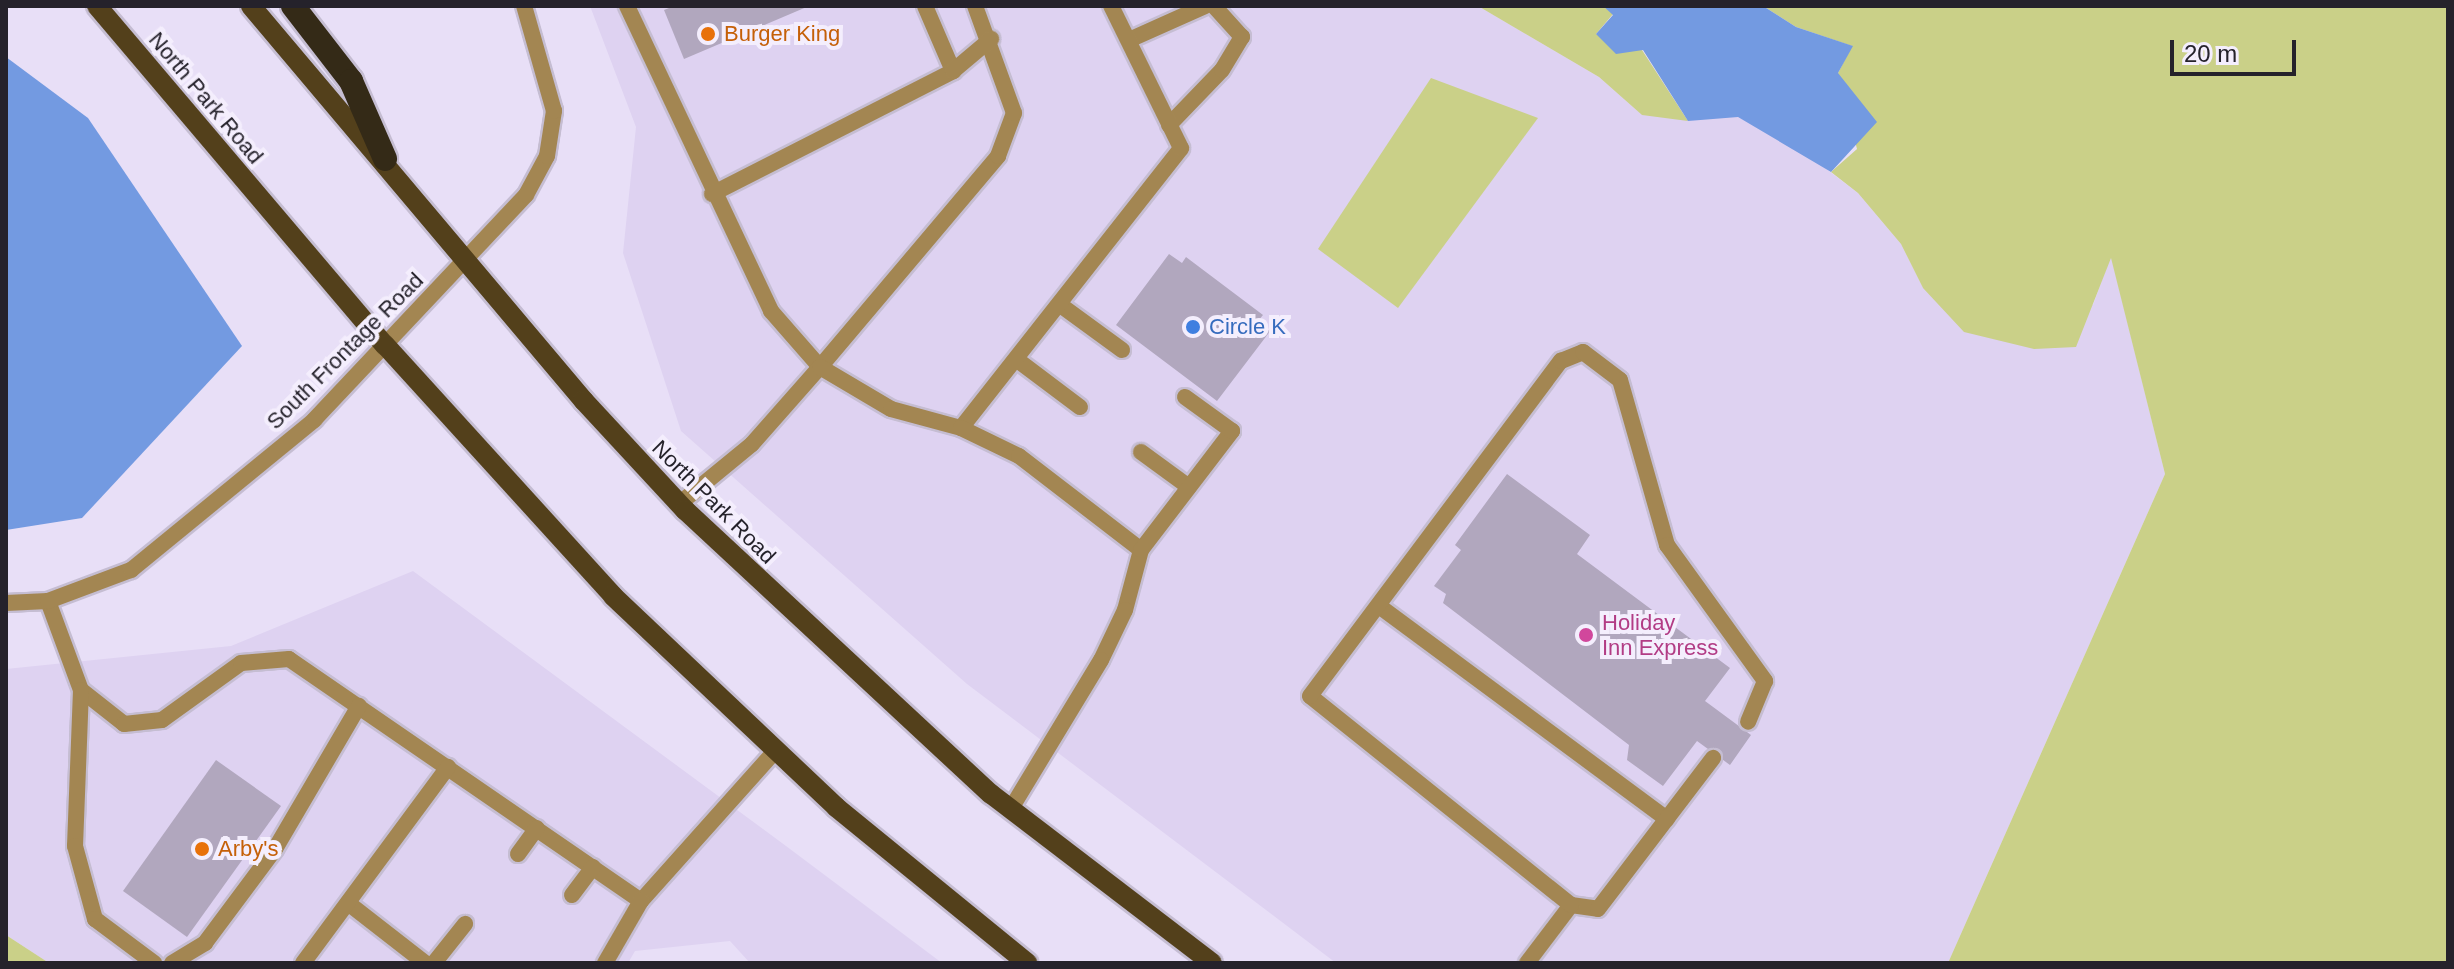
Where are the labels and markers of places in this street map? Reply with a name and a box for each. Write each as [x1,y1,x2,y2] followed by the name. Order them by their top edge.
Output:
[724,21,840,47] place label: Burger King
[699,25,717,43] marker: Burger King
[1209,314,1286,340] place label: Circle K
[1184,318,1202,336] marker: Circle K
[1602,609,1718,660] place label: Holiday Inn Express
[1577,626,1595,644] marker: Holiday Inn Express
[218,836,278,862] place label: Arby's
[193,840,211,858] marker: Arby's

